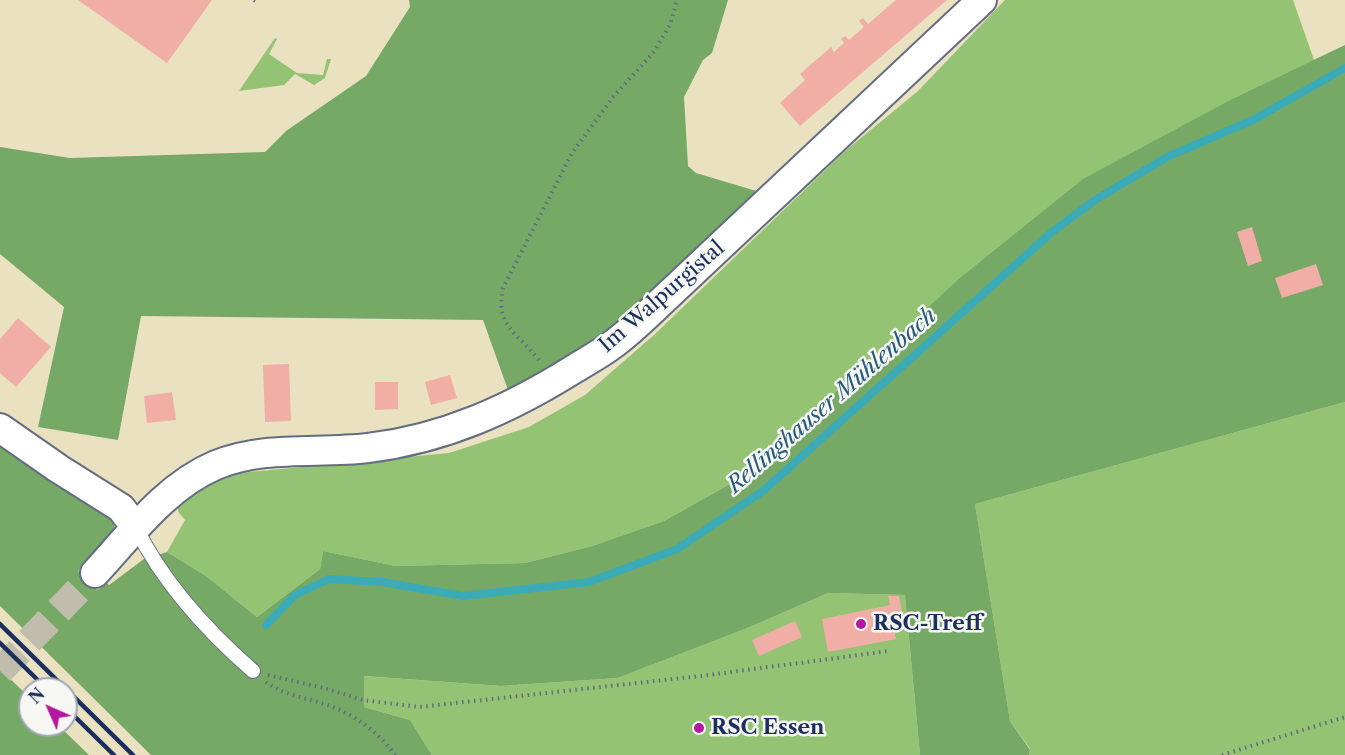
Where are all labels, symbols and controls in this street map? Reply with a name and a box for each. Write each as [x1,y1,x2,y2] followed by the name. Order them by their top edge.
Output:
[594,236,730,358] street label: Im Walpurgistal
[722,303,942,499] water label: Rellinghauser Mühlenbach
[873,611,982,637] place label: RSC-Treff
[854,617,868,631] marker: RSC-Treff
[18,677,78,737] north arrow
[25,684,49,708] text: N
[711,715,824,741] place label: RSC Essen
[692,721,706,735] marker: RSC Essen

